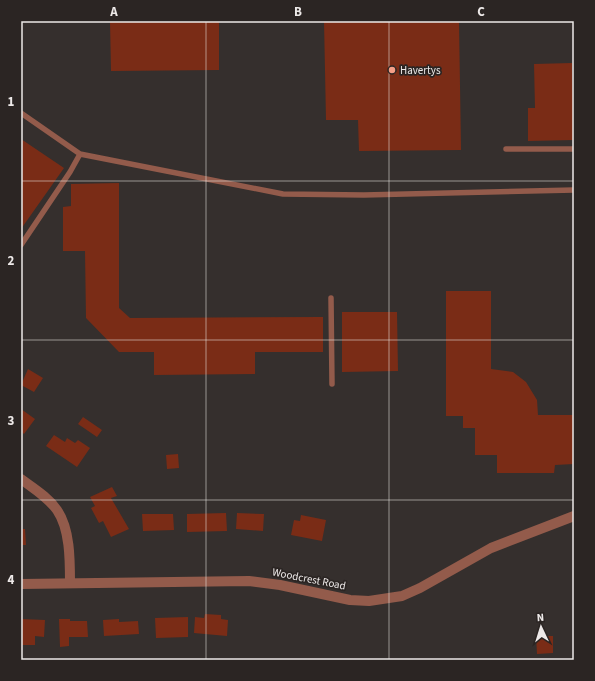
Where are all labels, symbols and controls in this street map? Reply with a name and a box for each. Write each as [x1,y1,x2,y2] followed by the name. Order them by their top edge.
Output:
[109,3,118,21] text: A
[294,3,302,21] text: B
[477,3,485,21] text: C
[400,63,441,78] place label: Havertys
[387,65,397,75] marker: Havertys
[8,93,15,111] text: 1
[8,252,15,270] text: 2
[8,412,15,430] text: 3
[271,565,347,593] street label: Woodcrest Road
[8,571,15,589] text: 4
[521,607,561,647] north arrow
[536,610,545,625] text: N

